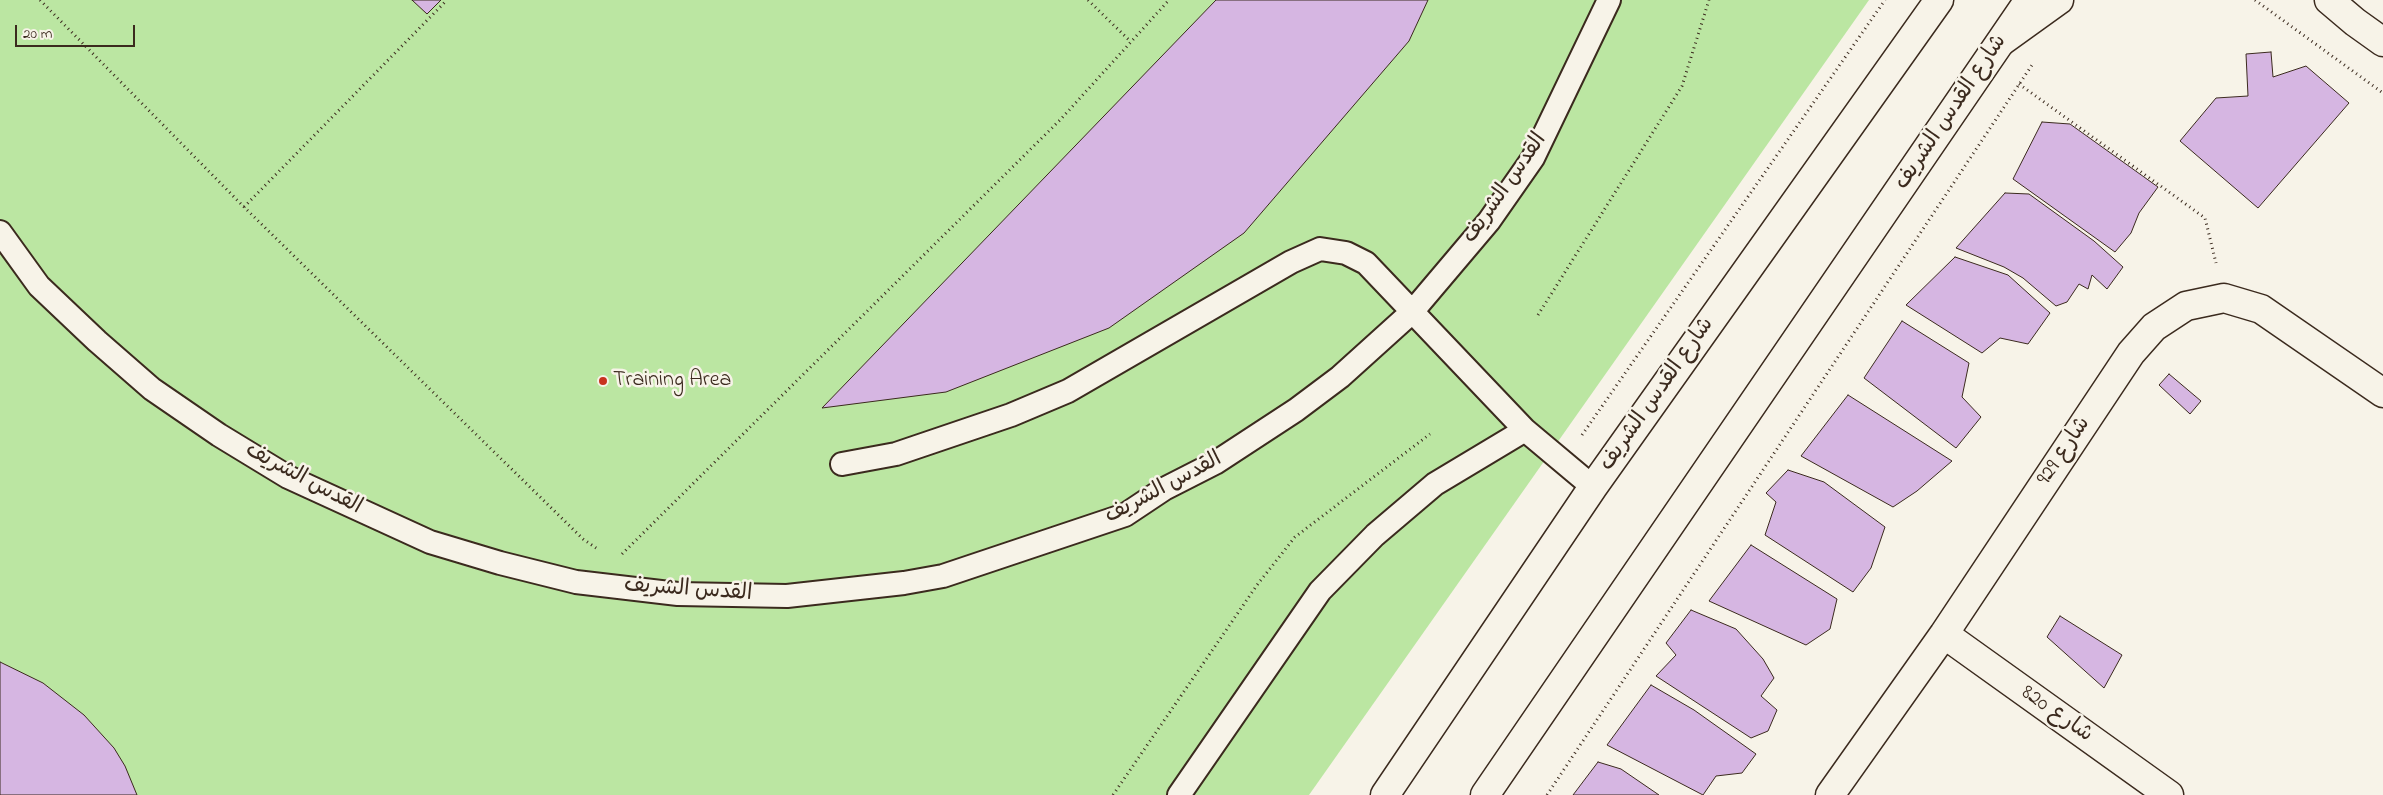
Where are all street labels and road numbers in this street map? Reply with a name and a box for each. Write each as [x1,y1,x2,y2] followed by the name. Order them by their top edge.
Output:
[1890,30,2014,196] street label: شارع القدس الشريف
[1458,129,1554,249] street label: القدس الشريف
[1595,313,1721,477] street label: شارع القدس الشريف
[2032,413,2098,491] street label: شارع 929
[240,438,366,522] street label: القدس الشريف
[1101,447,1227,531] street label: القدس الشريف
[623,573,753,609] street label: القدس الشريف
[2015,681,2097,749] street label: شارع 820

